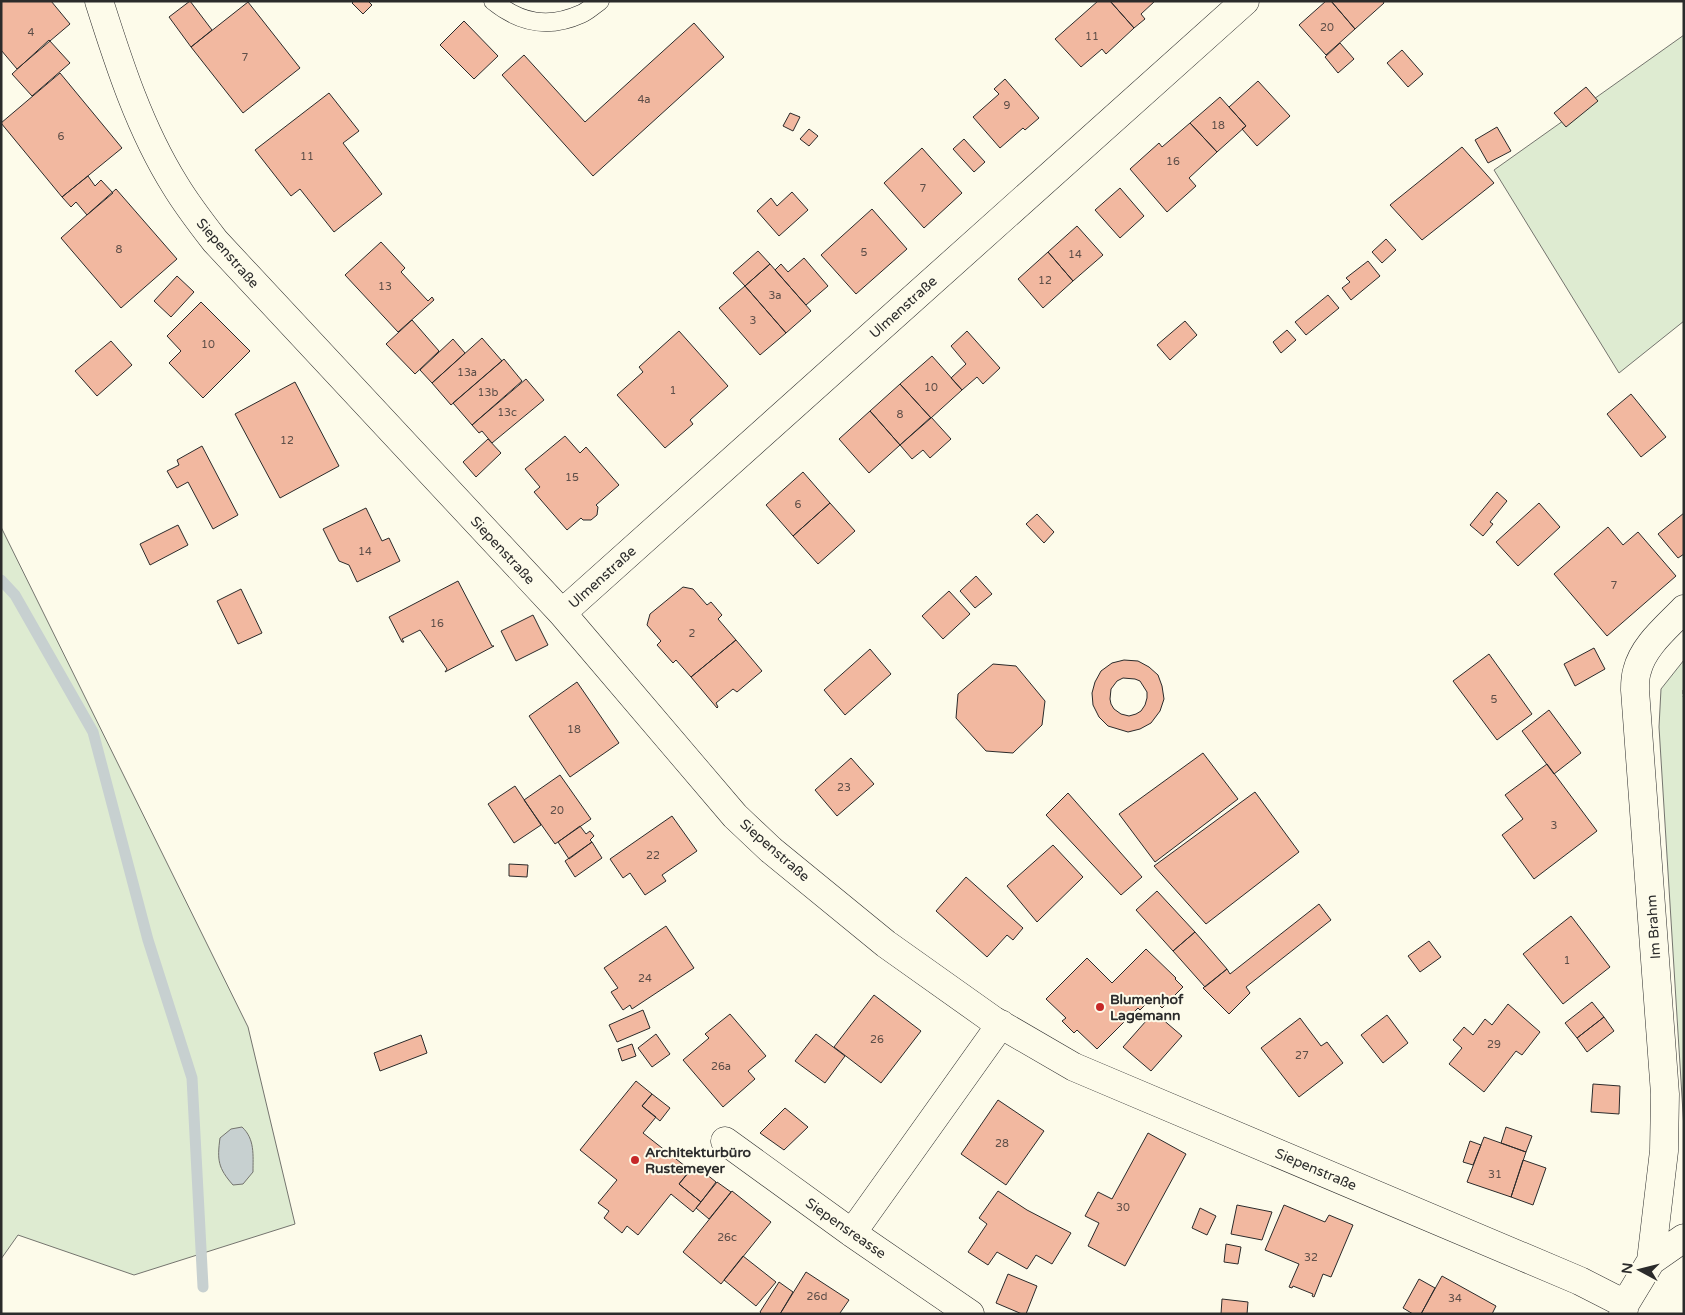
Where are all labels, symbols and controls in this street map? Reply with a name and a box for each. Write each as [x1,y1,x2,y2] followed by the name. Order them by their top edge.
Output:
[1320,21,1334,34] house number: 20
[28,26,35,39] house number: 4
[1085,30,1099,43] house number: 11
[242,51,249,64] house number: 7
[637,93,651,106] house number: 4a
[1004,99,1011,112] house number: 9
[1211,119,1225,132] house number: 18
[58,130,65,143] house number: 6
[300,150,314,163] house number: 11
[1166,155,1180,168] house number: 16
[920,182,927,195] house number: 7
[193,215,263,292] street label: Siepenstraße
[116,243,123,256] house number: 8
[861,246,868,259] house number: 5
[1068,248,1082,261] house number: 14
[866,273,941,342] street label: Ulmenstraße
[1038,274,1052,287] house number: 12
[378,280,392,293] house number: 13
[768,289,782,302] house number: 3a
[750,314,757,327] house number: 3
[201,338,215,351] house number: 10
[457,366,477,379] house number: 13a
[924,381,938,394] house number: 10
[670,384,676,397] house number: 1
[478,386,498,399] house number: 13b
[497,406,517,419] house number: 13c
[897,408,904,421] house number: 8
[280,434,294,447] house number: 12
[565,471,579,484] house number: 15
[795,498,802,511] house number: 6
[467,513,539,588] street label: Siepenstraße
[565,543,640,612] street label: Ulmenstraße
[358,545,372,558] house number: 14
[1611,579,1618,592] house number: 7
[430,617,444,630] house number: 16
[689,627,696,640] house number: 2
[1491,693,1498,706] house number: 5
[567,723,581,736] house number: 18
[837,781,851,794] house number: 23
[550,804,564,817] house number: 20
[736,815,813,885] street label: Siepenstraße
[1551,819,1558,832] house number: 3
[646,849,660,862] house number: 22
[1643,894,1664,960] street label: Im Brahm
[1564,954,1570,967] house number: 1
[638,972,652,985] house number: 24
[1110,991,1184,1024] place label: Blumenhof Lagemann
[1094,1001,1106,1013] marker: Blumenhof Lagemann
[870,1033,884,1046] house number: 26
[1487,1038,1501,1051] house number: 29
[1295,1049,1309,1062] house number: 27
[711,1060,731,1073] house number: 26a
[995,1137,1009,1150] house number: 28
[645,1144,752,1177] place label: Architekturbüro Rustemeyer
[1272,1145,1359,1194] street label: Siepenstraße
[629,1154,641,1166] marker: Architekturbüro Rustemeyer
[1488,1168,1502,1181] house number: 31
[802,1194,889,1262] street label: Siepensreasse
[1116,1201,1130,1214] house number: 30
[717,1231,737,1244] house number: 26c
[1615,1245,1665,1295] north arrow
[1304,1251,1318,1264] house number: 32
[1618,1262,1637,1275] text: N
[807,1290,827,1303] house number: 26d
[1448,1292,1462,1305] house number: 34

